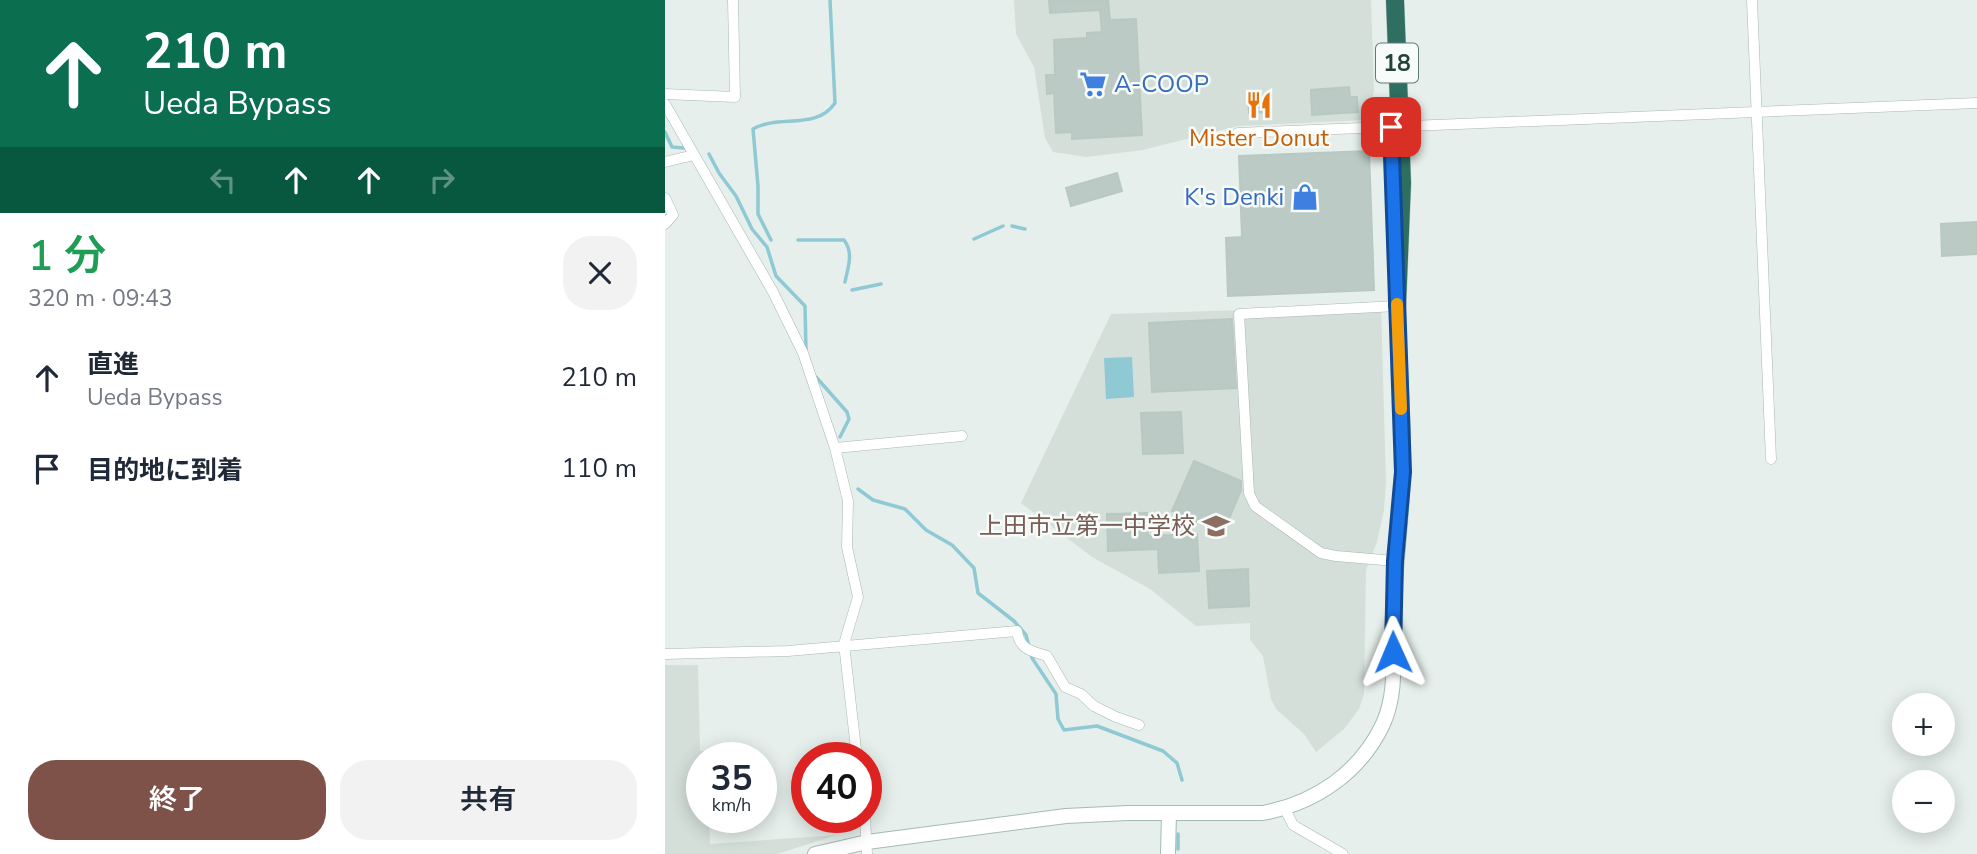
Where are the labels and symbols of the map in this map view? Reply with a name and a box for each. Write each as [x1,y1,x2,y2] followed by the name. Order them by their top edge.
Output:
[1376,44,1418,82] road number: 18
[1114,68,1209,100] place label: A-COOP
[1078,69,1108,99] supermarket icon: A-COOP
[1244,90,1274,120] restaurant icon: Mister Donut
[1361,97,1421,157] pin
[1189,122,1330,154] place label: Mister Donut
[1184,181,1284,213] place label: K's Denki
[1290,182,1320,212] shop icon: K's Denki
[979,510,1195,542] place label: 上田市立第一中学校
[1201,511,1231,541] school or university icon: 上田市立第一中学校
[1356,615,1430,689] position arrow
[791,742,882,833] speed limit sign: 40

